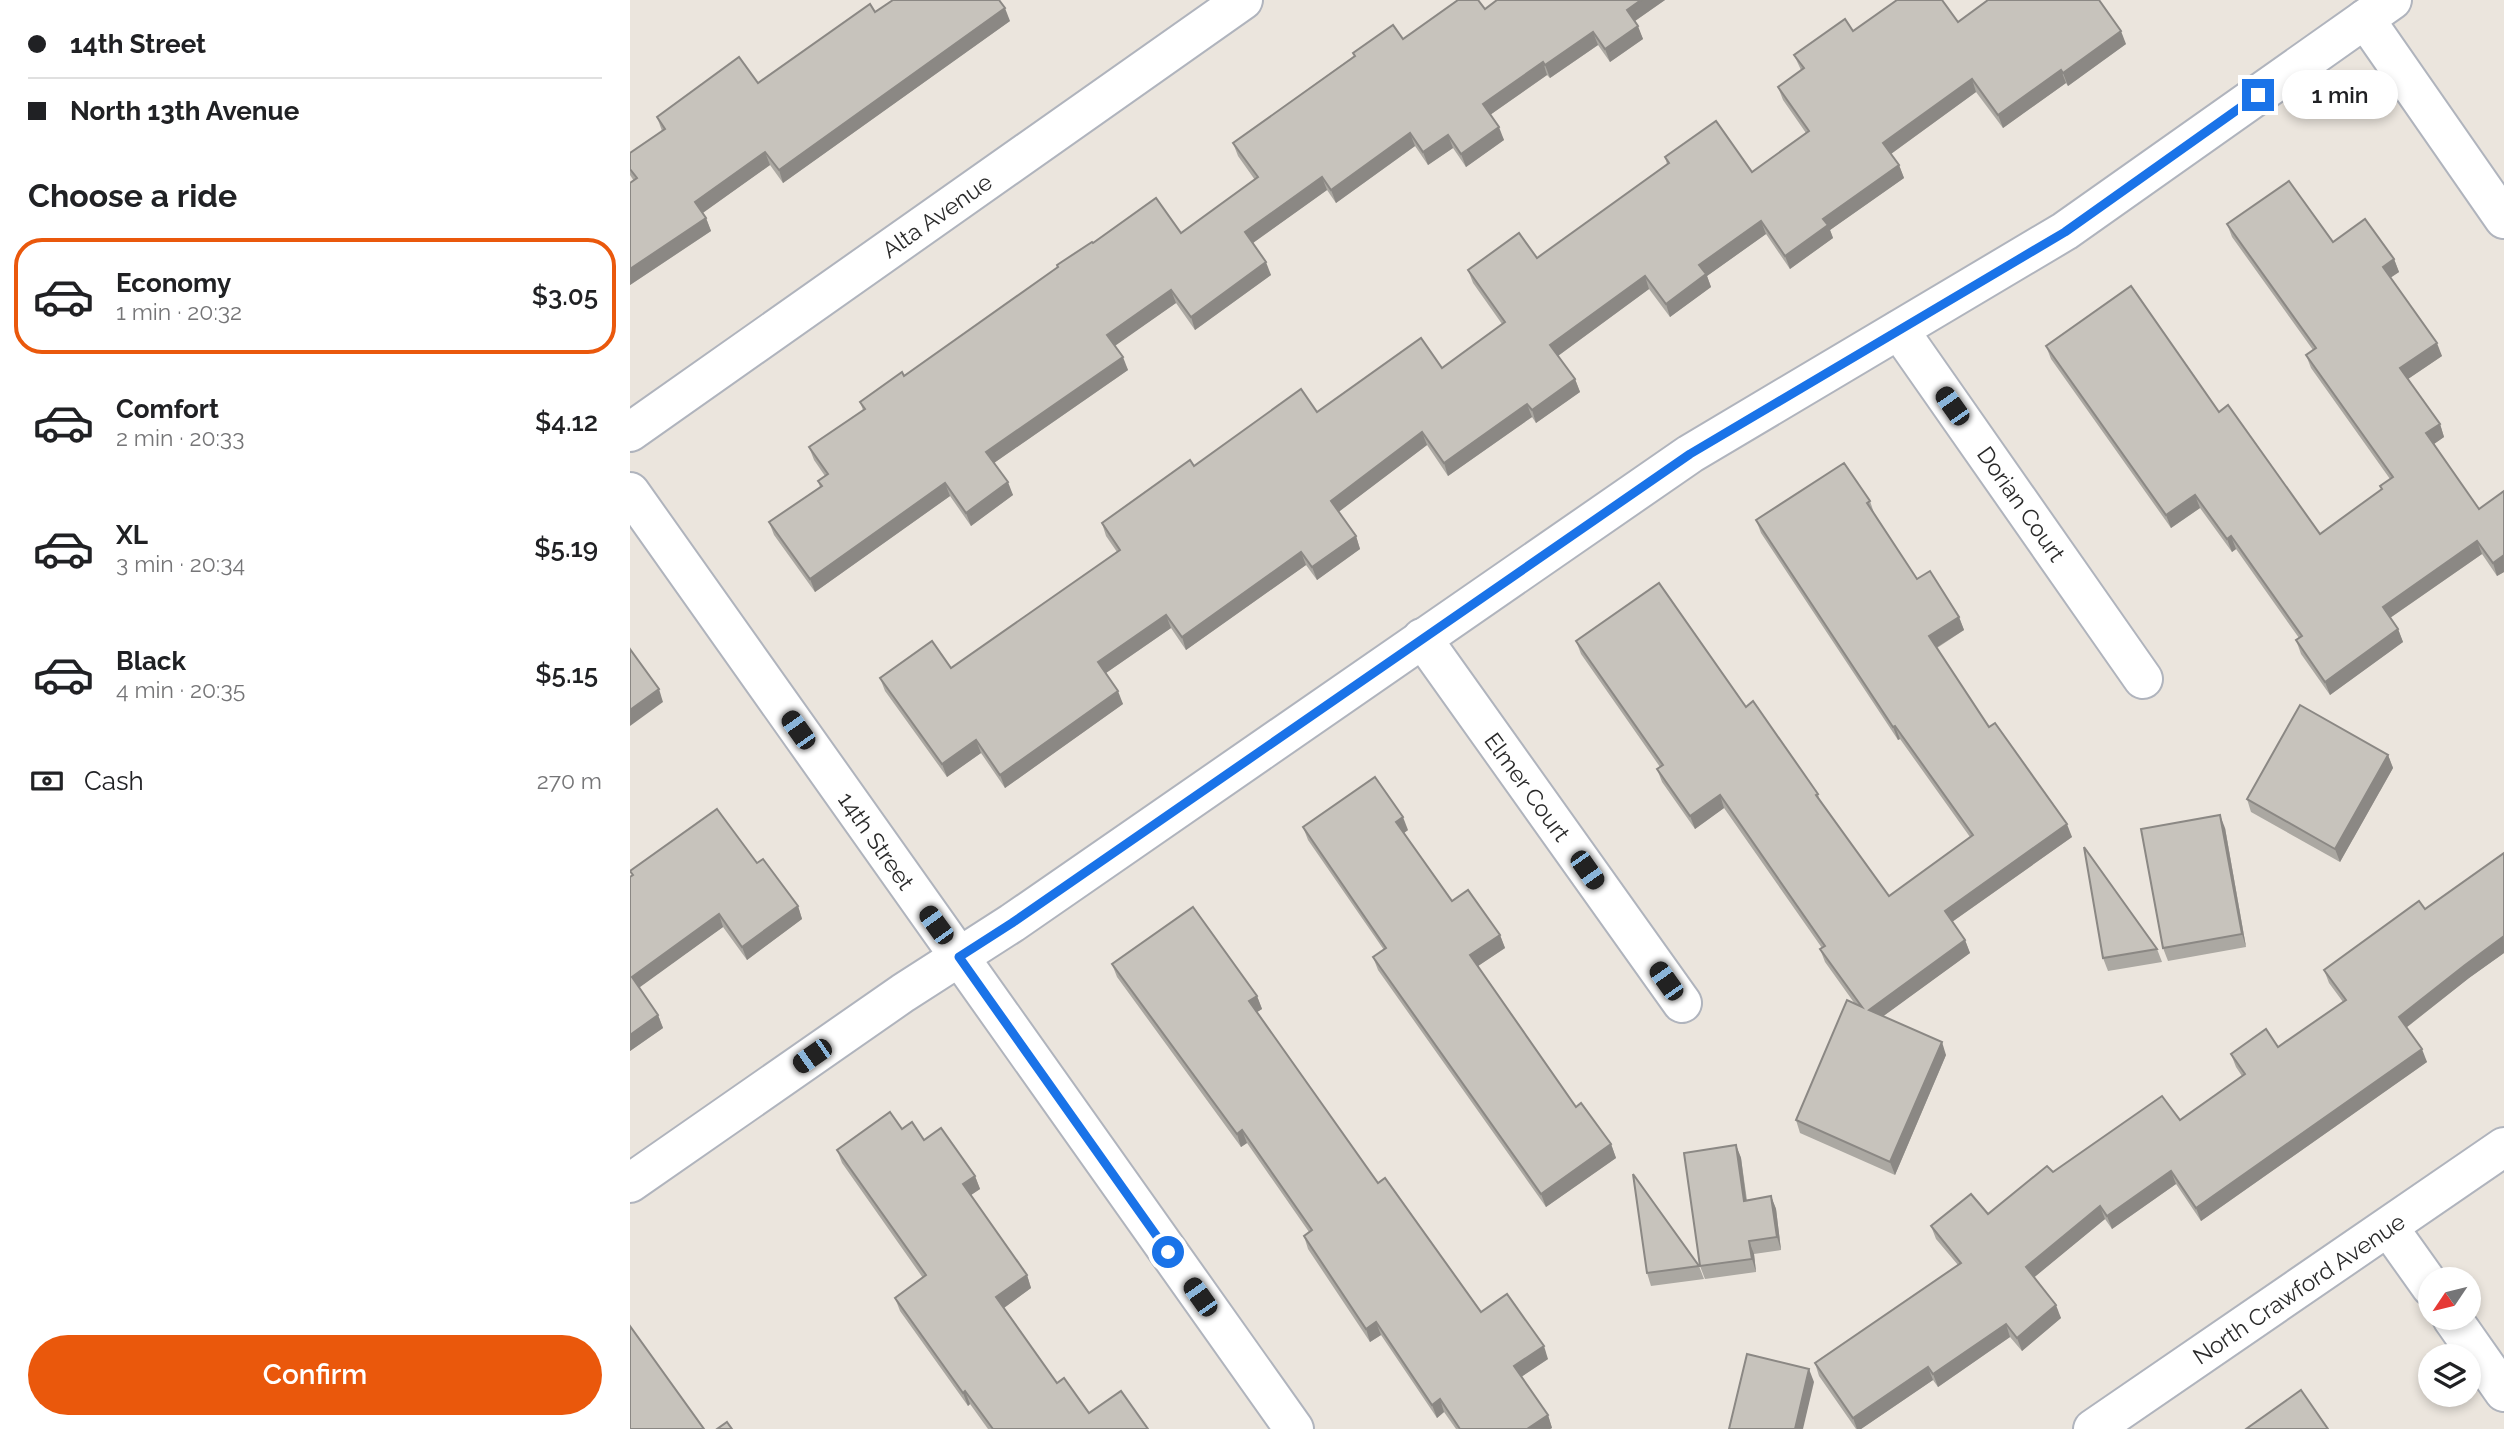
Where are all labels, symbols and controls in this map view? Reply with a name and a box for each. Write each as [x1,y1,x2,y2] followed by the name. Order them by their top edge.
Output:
[70,29,206,59] text: 14th Street
[2282,70,2398,119] callout: 1 min
[2242,79,2274,111] route end
[2311,81,2369,108] text: 1 min
[70,96,299,126] text: North 13th Avenue
[877,168,997,263] street label: Alta Avenue
[28,177,237,214] text: Choose a ride
[32,265,95,328] icon: car
[116,268,231,298] text: Economy
[532,281,598,311] text: $3.05
[116,298,242,325] text: 1 min · 20:32
[1932,383,1973,429] car
[32,391,95,454] icon: car
[116,394,219,424] text: Comfort
[535,407,598,437] text: $4.12
[116,424,244,451] text: 2 min · 20:33
[1972,441,2071,567] street label: Dorian Court
[32,517,95,580] icon: car
[116,520,148,550] text: XL
[534,533,598,563] text: $5.19
[116,550,245,577] text: 3 min · 20:34
[32,643,95,706] icon: car
[116,646,186,676] text: Black
[535,659,598,689] text: $5.15
[116,676,245,703] text: 4 min · 20:35
[778,707,819,753] car
[1479,727,1576,846] street label: Elmer Court
[28,762,66,800] icon: cash
[84,766,144,796] text: Cash
[537,767,602,794] text: 270 m
[833,787,920,895] street label: 14th Street
[1567,847,1608,893] car
[916,902,957,948] car
[1646,958,1687,1004] car
[789,1035,836,1077] car
[2188,1208,2410,1370] street label: North Crawford Avenue
[1152,1236,1184,1268] route start
[2418,1267,2482,1330] north arrow
[2418,1267,2481,1407] map controls
[1180,1274,1221,1320] car
[28,1335,602,1415] button: Confirm
[2418,1344,2481,1407] button: layers

